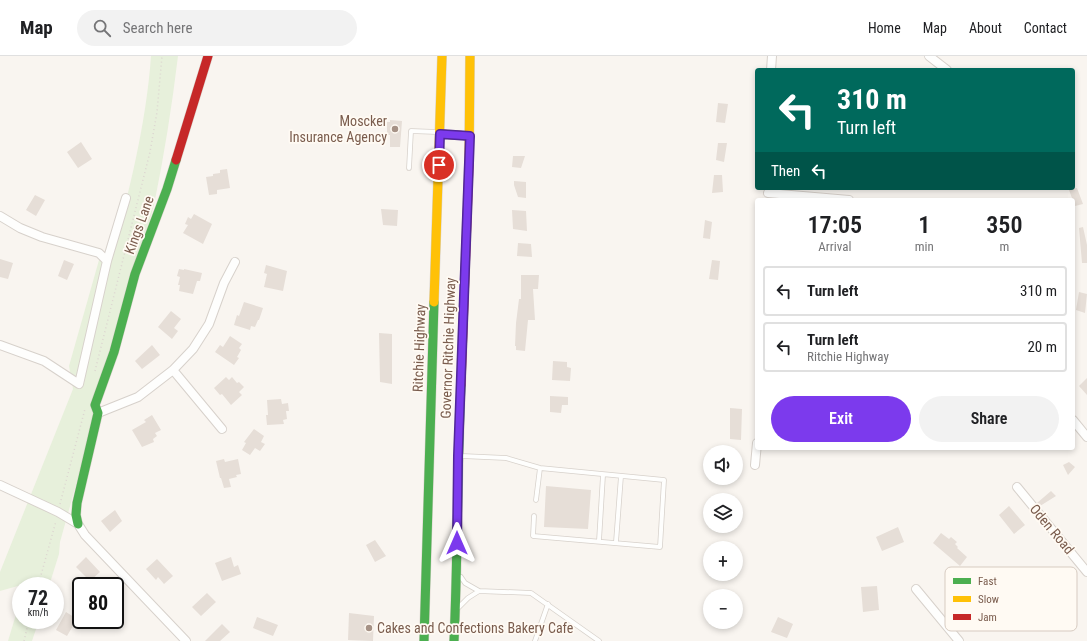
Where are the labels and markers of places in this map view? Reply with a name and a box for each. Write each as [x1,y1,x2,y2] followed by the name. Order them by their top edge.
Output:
[289,113,387,145] place label: Moscker Insurance Agency
[390,124,400,134] marker: Moscker Insurance Agency
[422,148,456,182] pin
[377,620,574,636] place label: Cakes and Confections Bakery Cafe
[364,623,374,633] marker: Cakes and Confections Bakery Cafe

